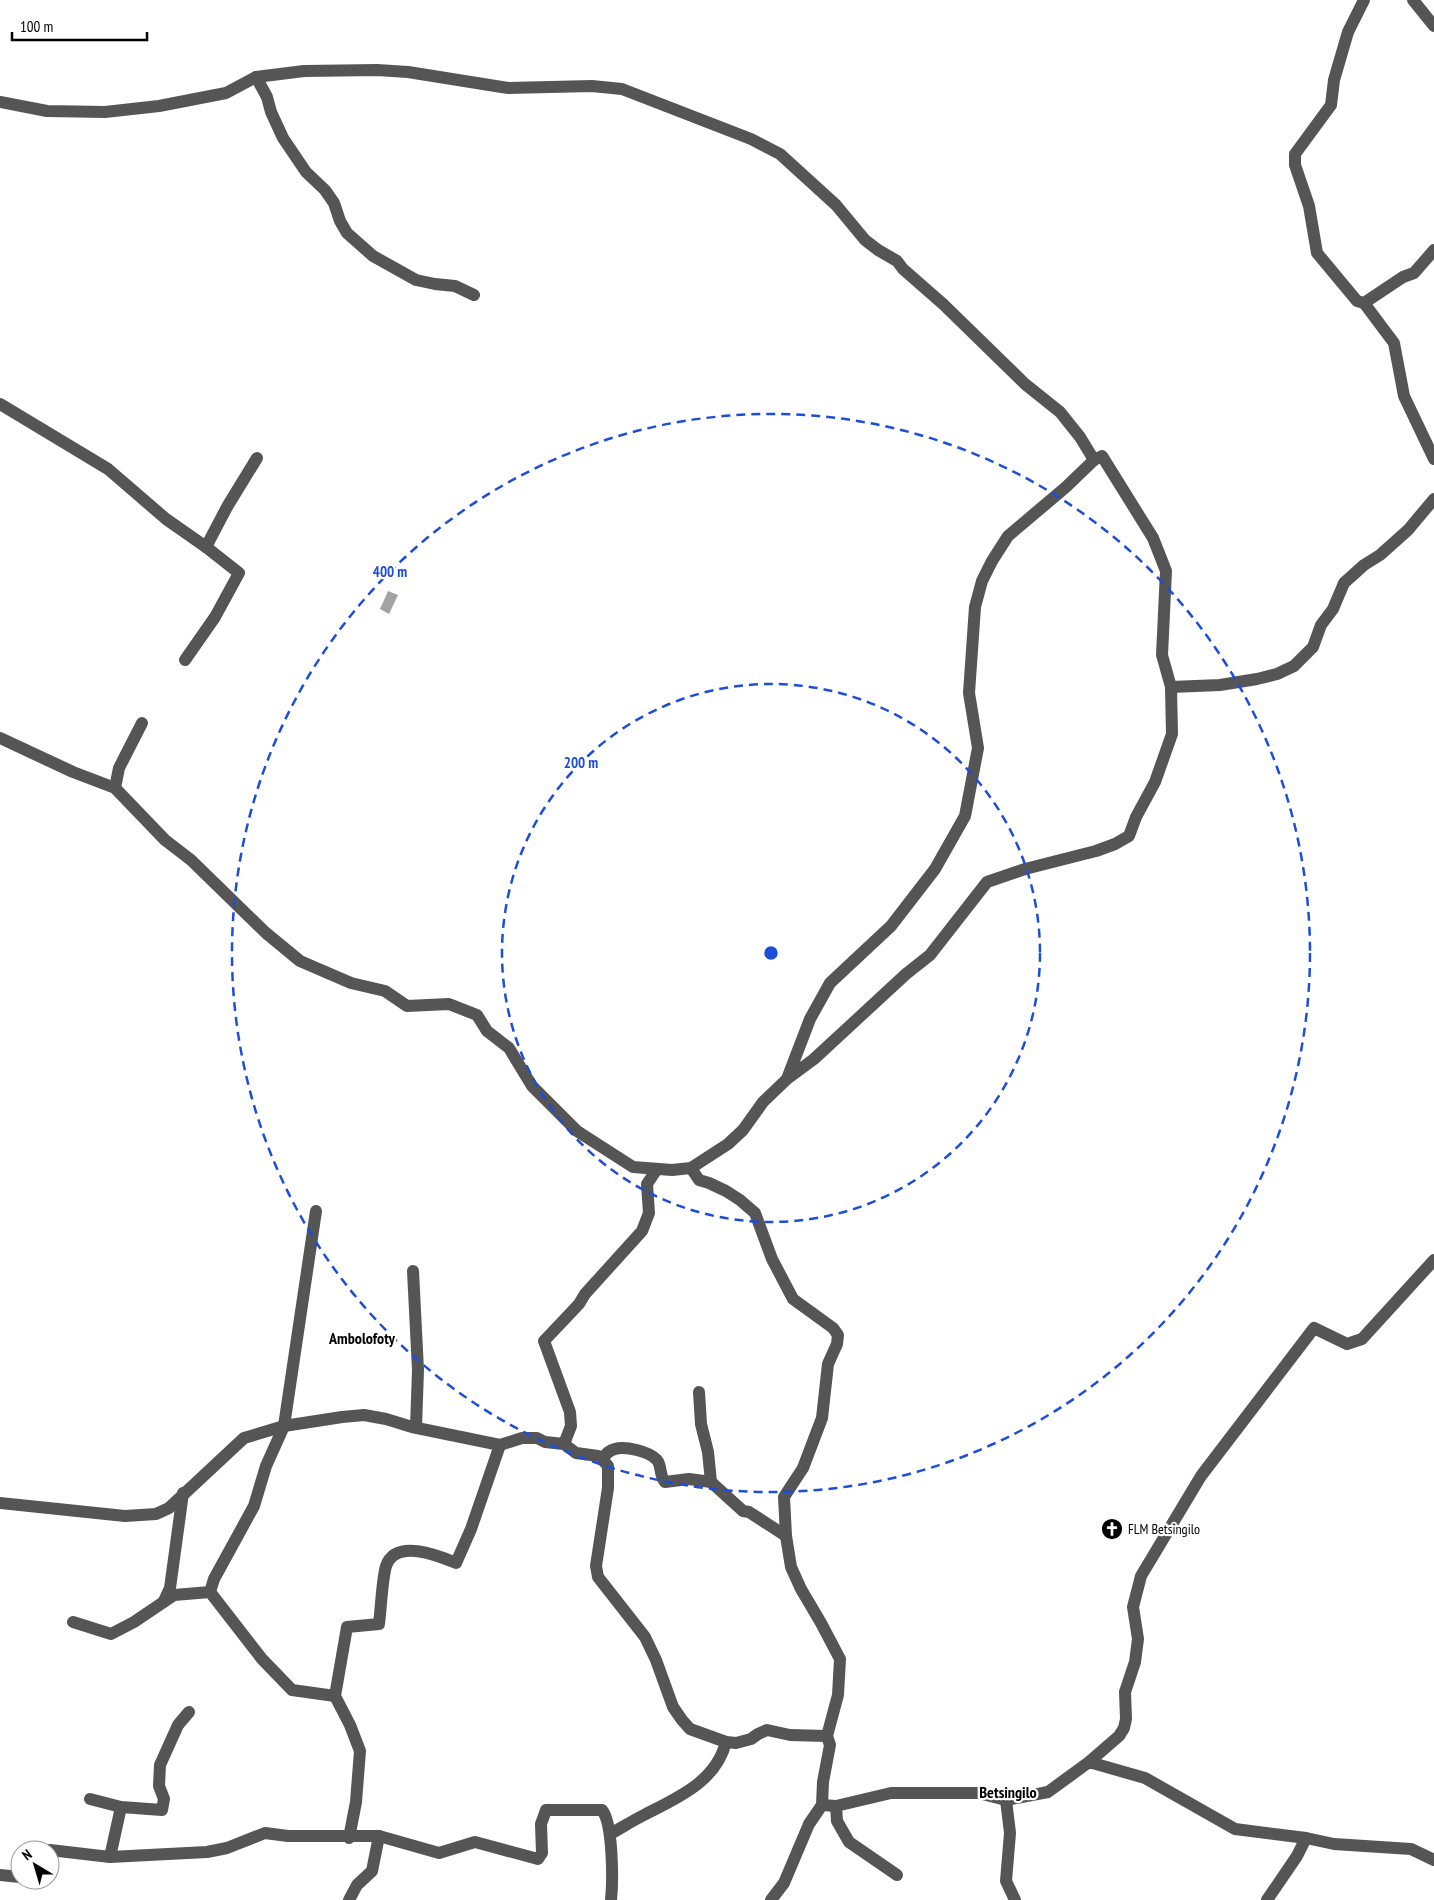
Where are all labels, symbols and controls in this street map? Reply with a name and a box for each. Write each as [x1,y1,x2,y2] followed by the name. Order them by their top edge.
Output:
[12,10,148,42] scale bar
[20,17,53,36] text: 100 m
[373,562,407,581] text: 400 m
[564,753,598,772] text: 200 m
[762,944,780,962] centre of rings
[328,1328,395,1348] district label: Ambolofoty
[1100,1517,1124,1541] church icon: FLM Betsingilo
[1128,1520,1200,1538] place label: FLM Betsingilo
[979,1782,1037,1802] district label: Betsingilo
[10,1840,60,1890] north arrow
[18,1845,36,1864] text: N

